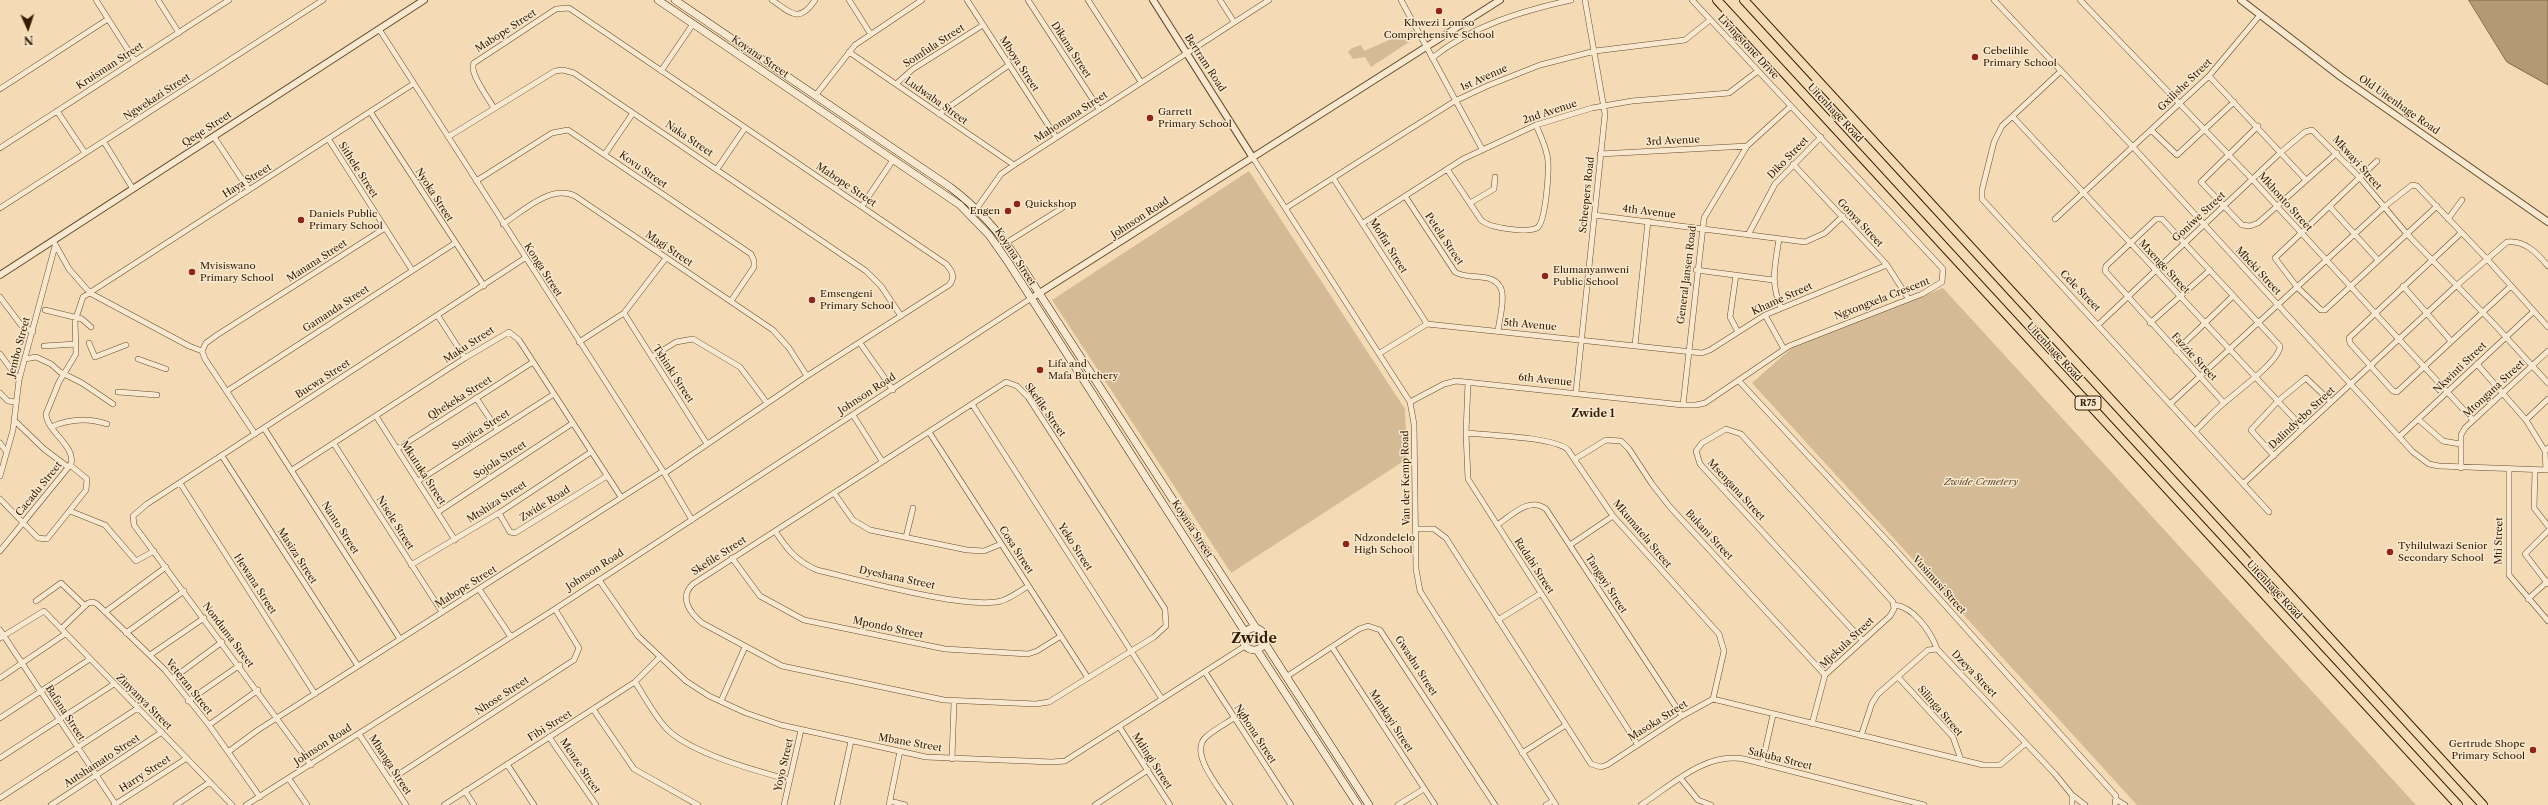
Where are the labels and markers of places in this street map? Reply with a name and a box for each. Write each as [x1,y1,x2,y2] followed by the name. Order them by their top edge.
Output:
[1434,6,1444,16] marker: Khwezi Lomso Comprehensive School
[1384,17,1494,40] place label: Khwezi Lomso Comprehensive School
[1983,45,2057,68] place label: Cebelihle Primary School
[1970,52,1980,62] marker: Cebelihle Primary School
[1158,106,1232,130] place label: Garrett Primary School
[1145,113,1155,123] marker: Garrett Primary School
[1025,198,1076,210] place label: Quickshop
[1012,199,1022,209] marker: Quickshop
[970,205,1000,217] place label: Engen
[1003,206,1013,216] marker: Engen
[309,208,383,232] place label: Daniels Public Primary School
[296,215,306,225] marker: Daniels Public Primary School
[200,260,274,284] place label: Mvisiswano Primary School
[1553,264,1629,288] place label: Elumanyanweni Public School
[187,267,197,277] marker: Mvisiswano Primary School
[1540,271,1550,281] marker: Elumanyanweni Public School
[820,288,894,312] place label: Emsengeni Primary School
[807,295,817,305] marker: Emsengeni Primary School
[1048,358,1118,382] place label: Lifa and Mafa Butchery
[1035,365,1045,375] marker: Lifa and Mafa Butchery
[1354,532,1415,556] place label: Ndzondelelo High School
[1341,539,1351,549] marker: Ndzondelelo High School
[2398,540,2487,564] place label: Tyhilulwazi Senior Secondary School
[2385,547,2395,557] marker: Tyhilulwazi Senior Secondary School
[2449,738,2525,762] place label: Gertrude Shope Primary School
[2528,745,2538,755] marker: Gertrude Shope Primary School

